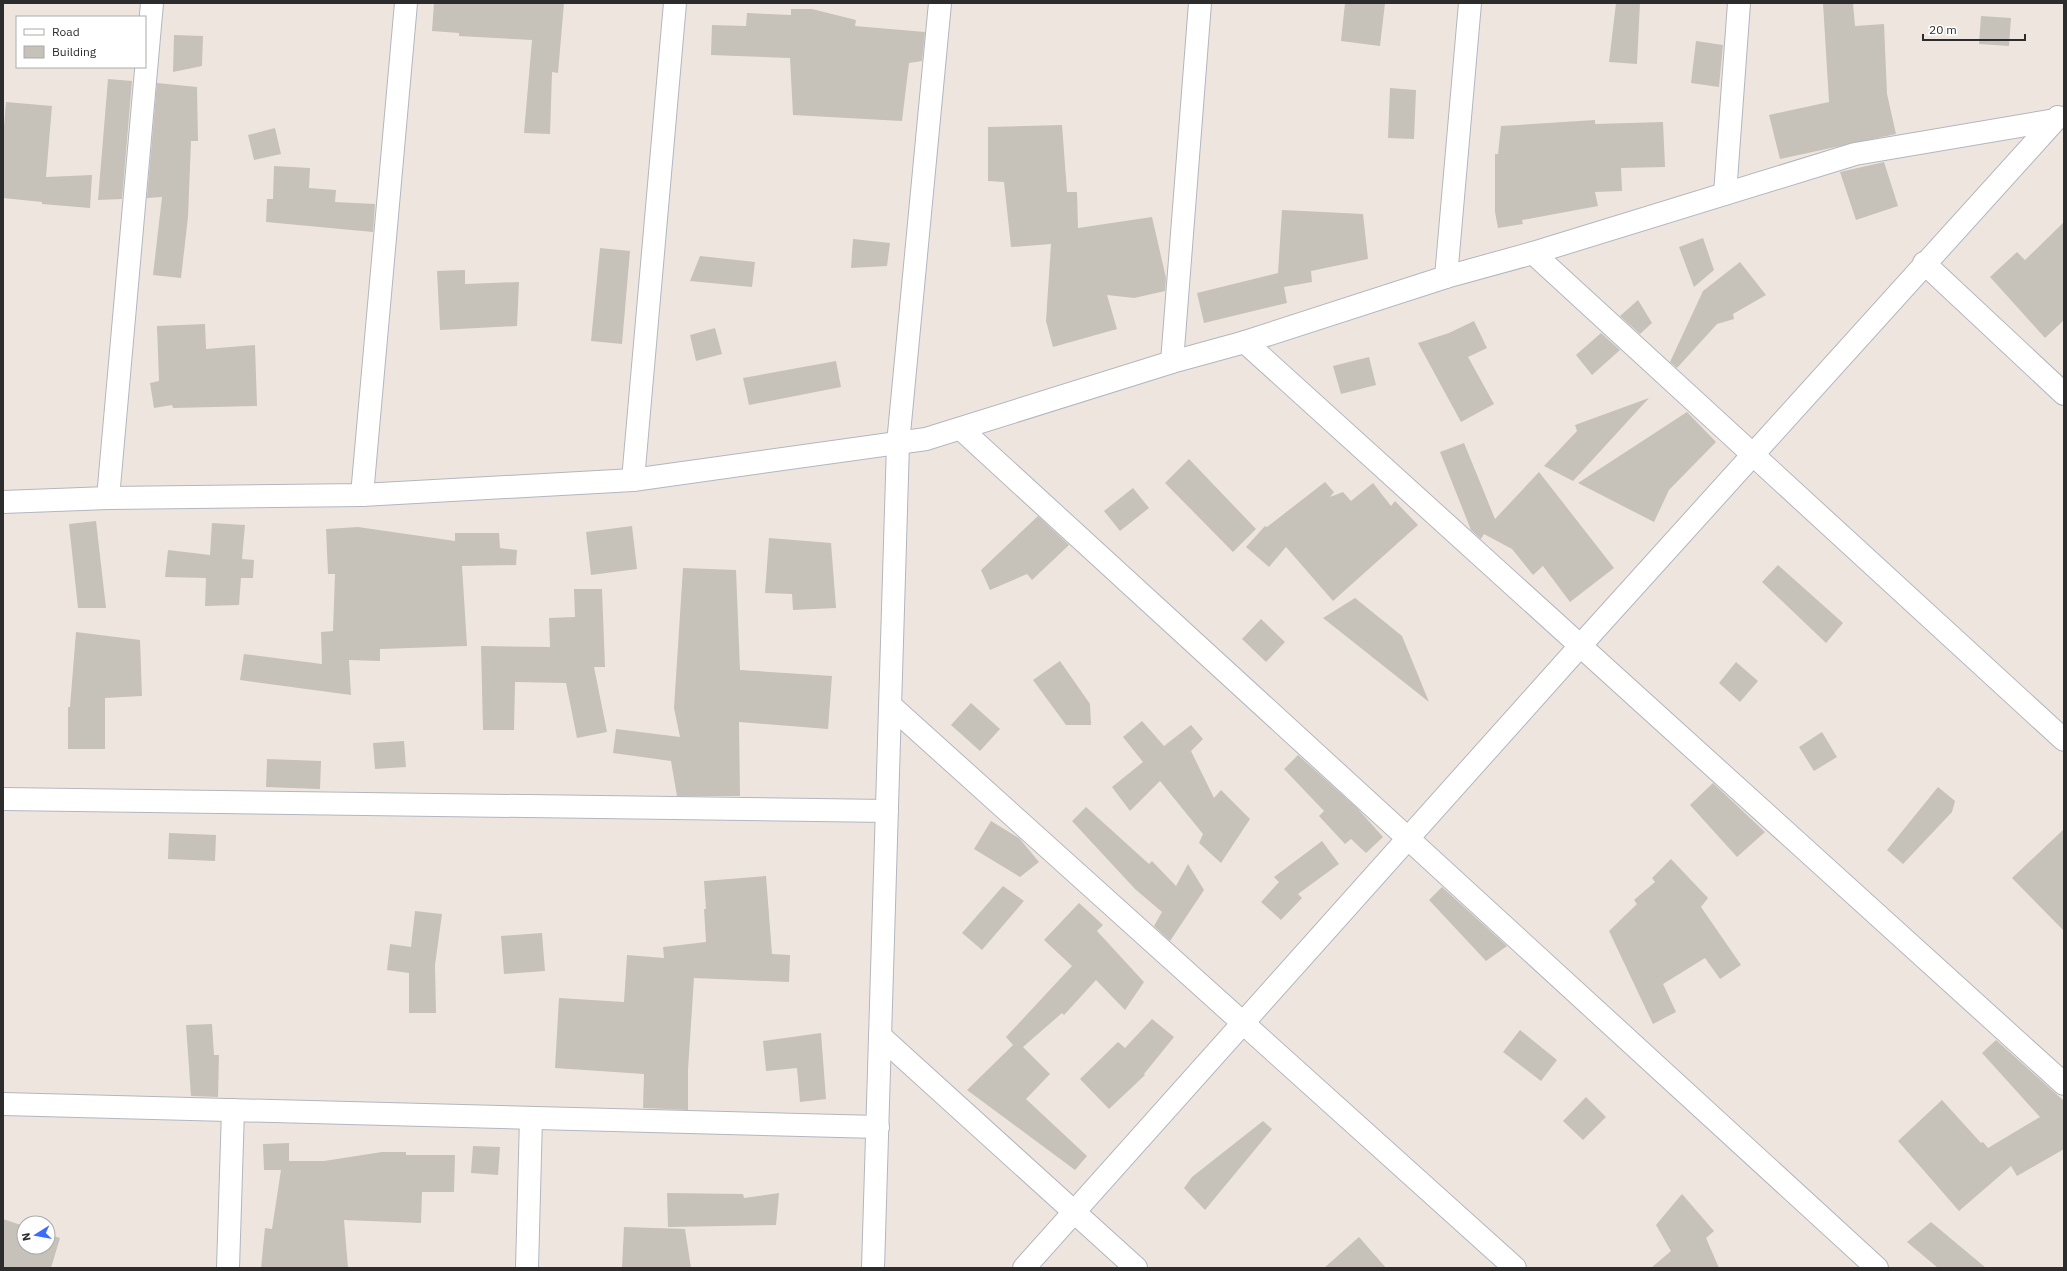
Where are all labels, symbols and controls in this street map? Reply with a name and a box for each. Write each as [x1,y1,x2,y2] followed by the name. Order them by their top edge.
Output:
[16,16,146,68] legend
[1923,16,2025,42] scale bar
[1929,22,1957,37] text: 20 m
[52,24,80,39] text: Road
[52,44,97,59] text: Building
[16,1215,56,1255] north arrow
[19,1232,34,1242] text: N

